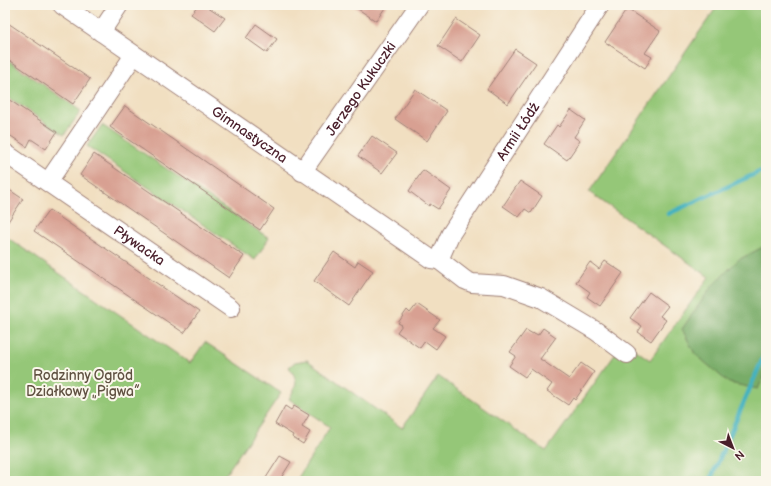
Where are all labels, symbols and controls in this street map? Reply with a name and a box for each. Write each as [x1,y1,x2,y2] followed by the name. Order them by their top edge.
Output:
[322,38,399,139] street label: Jerzego Kukuczki
[493,99,543,164] street label: Armii Łódź
[209,102,291,166] street label: Gimnastyczna
[110,222,168,269] street label: Pływacka
[26,367,140,400] park label: Rodzinny Ogród Działkowy „Pigwa”
[713,428,753,468] north arrow
[732,447,747,463] text: N

